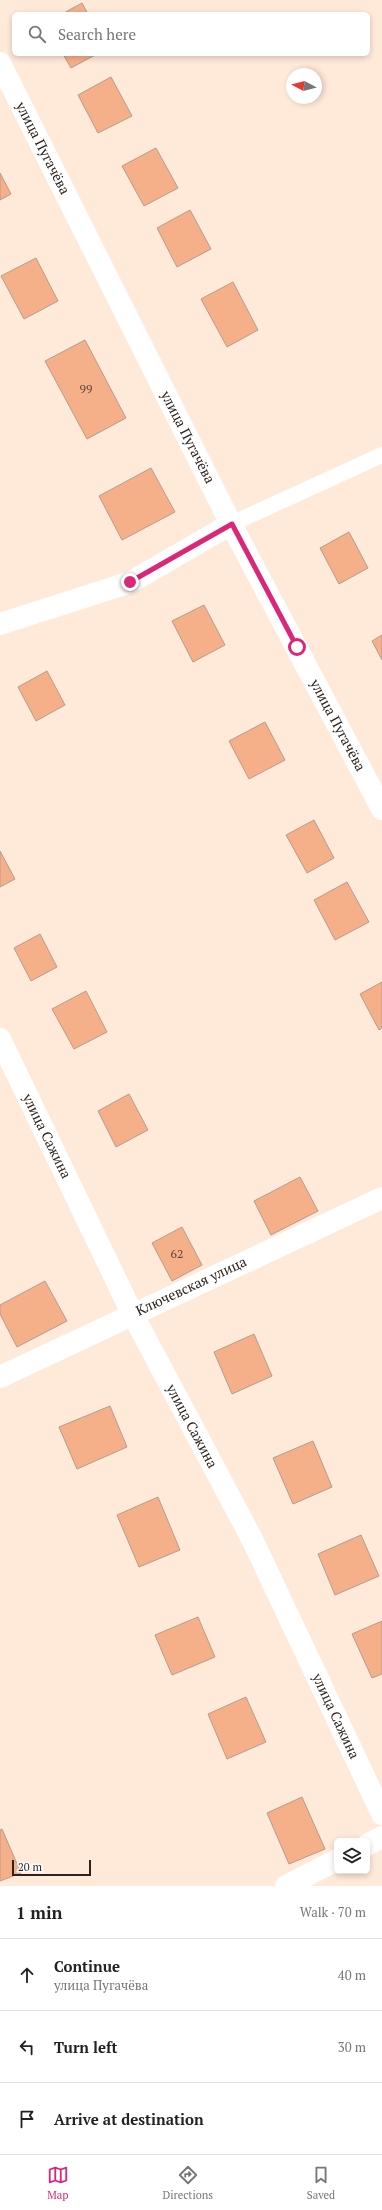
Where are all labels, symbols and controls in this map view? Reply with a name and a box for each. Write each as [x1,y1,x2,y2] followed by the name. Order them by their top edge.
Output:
[12,12,370,56] search box
[26,23,48,45] icon: search
[58,24,136,44] text: Search here
[286,68,322,104] north arrow
[11,97,75,197] street label: улица Пугачёва
[80,381,92,396] house number: 99
[156,386,220,486] street label: улица Пугачёва
[121,573,139,591] route end
[288,638,306,656] route start
[306,675,371,774] street label: улица Пугачёва
[18,1089,76,1181] street label: улица Сажина
[171,1246,183,1261] house number: 62
[132,1252,249,1320] street label: Ключевская улица
[162,1380,223,1471] street label: улица Сажина
[308,1669,365,1762] street label: улица Сажина
[334,1838,370,1874] map controls
[334,1838,370,1874] button: layers
[12,1858,91,1877] scale bar
[18,1860,42,1874] text: 20 m
[16,1901,63,1924] text: 1 min
[300,1903,366,1921] text: Walk · 70 m
[54,1956,120,1976] text: Continue
[16,1964,38,1986] icon: ahead
[338,1966,366,1984] text: 40 m
[54,1976,148,1994] text: улица Пугачёва
[16,2036,38,2058] icon: left
[54,2037,118,2057] text: Turn left
[338,2038,366,2056] text: 30 m
[16,2108,38,2130] icon: arrive
[54,2109,204,2129] text: Arrive at destination
[47,2164,69,2202] tab: Map
[162,2164,213,2202] tab: Directions
[307,2164,335,2202] tab: Saved

